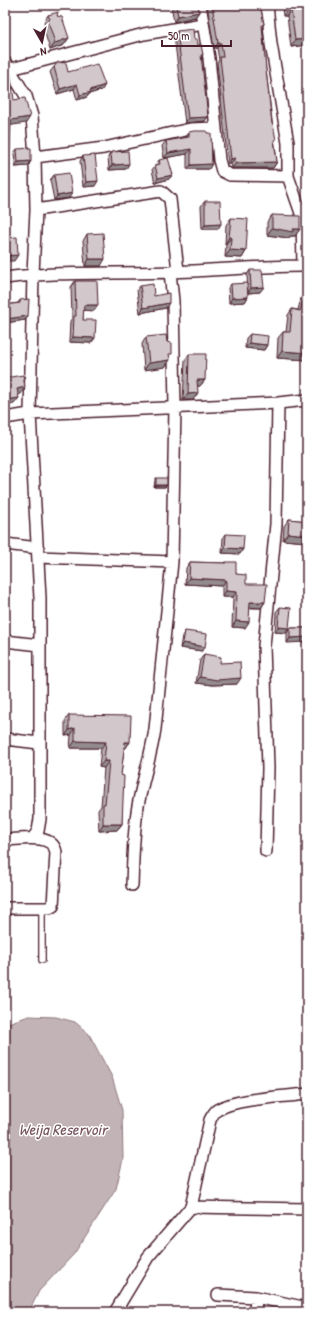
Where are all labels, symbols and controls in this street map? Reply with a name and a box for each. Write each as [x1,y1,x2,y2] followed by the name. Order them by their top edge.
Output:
[22,22,62,62] north arrow
[162,22,231,48] scale bar
[168,27,189,44] text: 50 m
[39,45,48,59] text: N
[19,1118,109,1140] water label: Weija Reservoir

